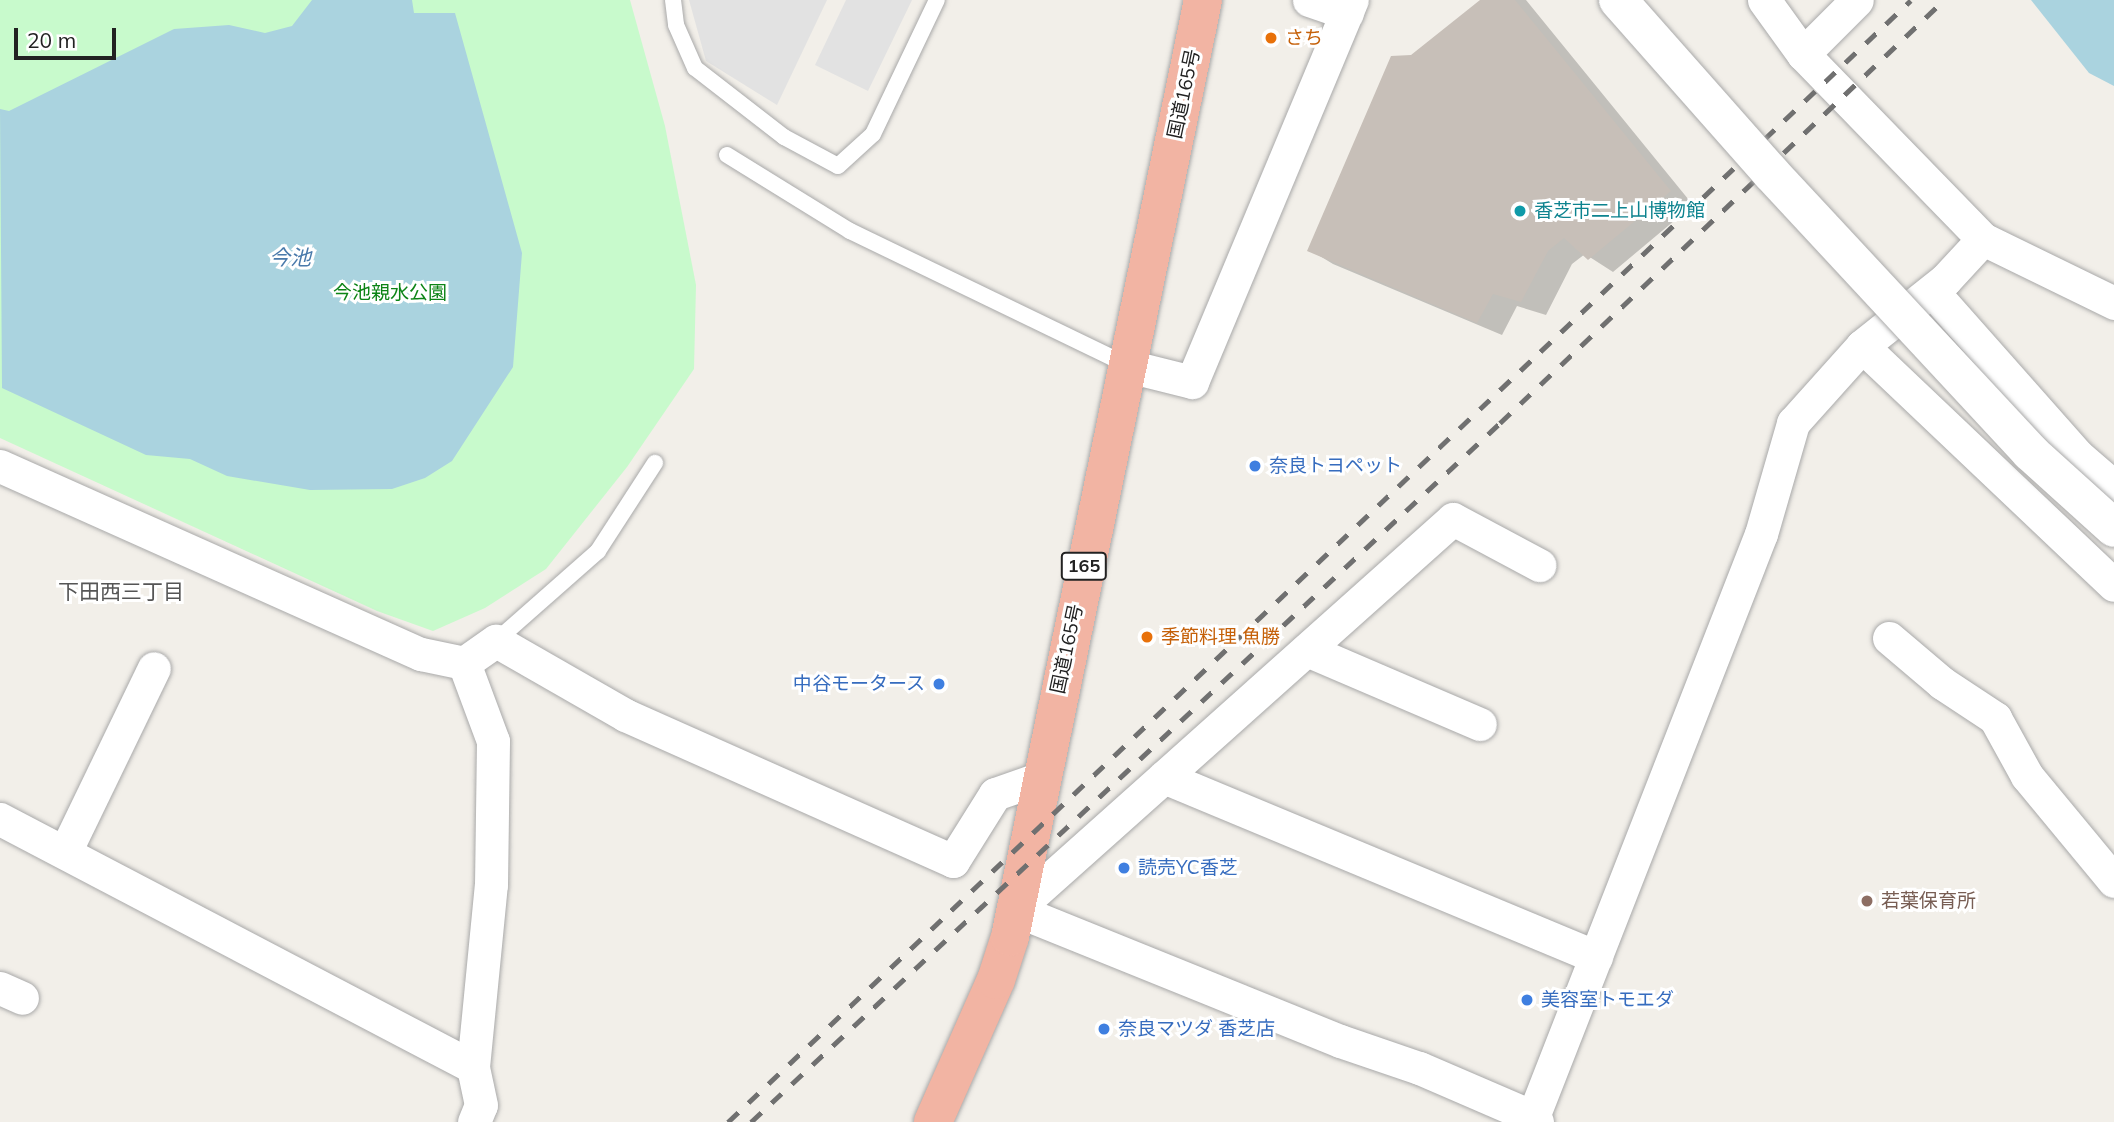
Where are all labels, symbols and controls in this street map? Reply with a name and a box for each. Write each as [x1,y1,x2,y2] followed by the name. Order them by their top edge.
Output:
[18,14,119,58] scale bar
[27,27,76,53] text: 20 m
[1285,27,1323,49] place label: さち
[1263,30,1279,46] marker: さち
[1163,47,1205,141] street label: 国道165号
[1534,200,1705,222] place label: 香芝市二上山博物館
[1512,203,1528,219] marker: 香芝市二上山博物館
[269,244,311,270] water label: 今池
[333,282,447,304] park label: 今池親水公園
[1269,455,1402,477] place label: 奈良トヨペット
[1247,458,1263,474] marker: 奈良トヨペット
[1060,552,1108,580] road number: 165
[58,578,184,604] district label: 下田西三丁目
[1046,602,1088,696] street label: 国道165号
[1161,626,1280,648] place label: 季節料理 魚勝
[1139,629,1155,645] marker: 季節料理 魚勝
[792,673,925,695] place label: 中谷モータース
[931,676,947,692] marker: 中谷モータース
[1138,857,1238,879] place label: 読売YC香芝
[1116,860,1132,876] marker: 読売YC香芝
[1881,890,1976,912] place label: 若葉保育所
[1859,893,1875,909] marker: 若葉保育所
[1541,989,1674,1011] place label: 美容室トモエダ
[1519,992,1535,1008] marker: 美容室トモエダ
[1118,1018,1275,1040] place label: 奈良マツダ 香芝店
[1096,1021,1112,1037] marker: 奈良マツダ 香芝店

